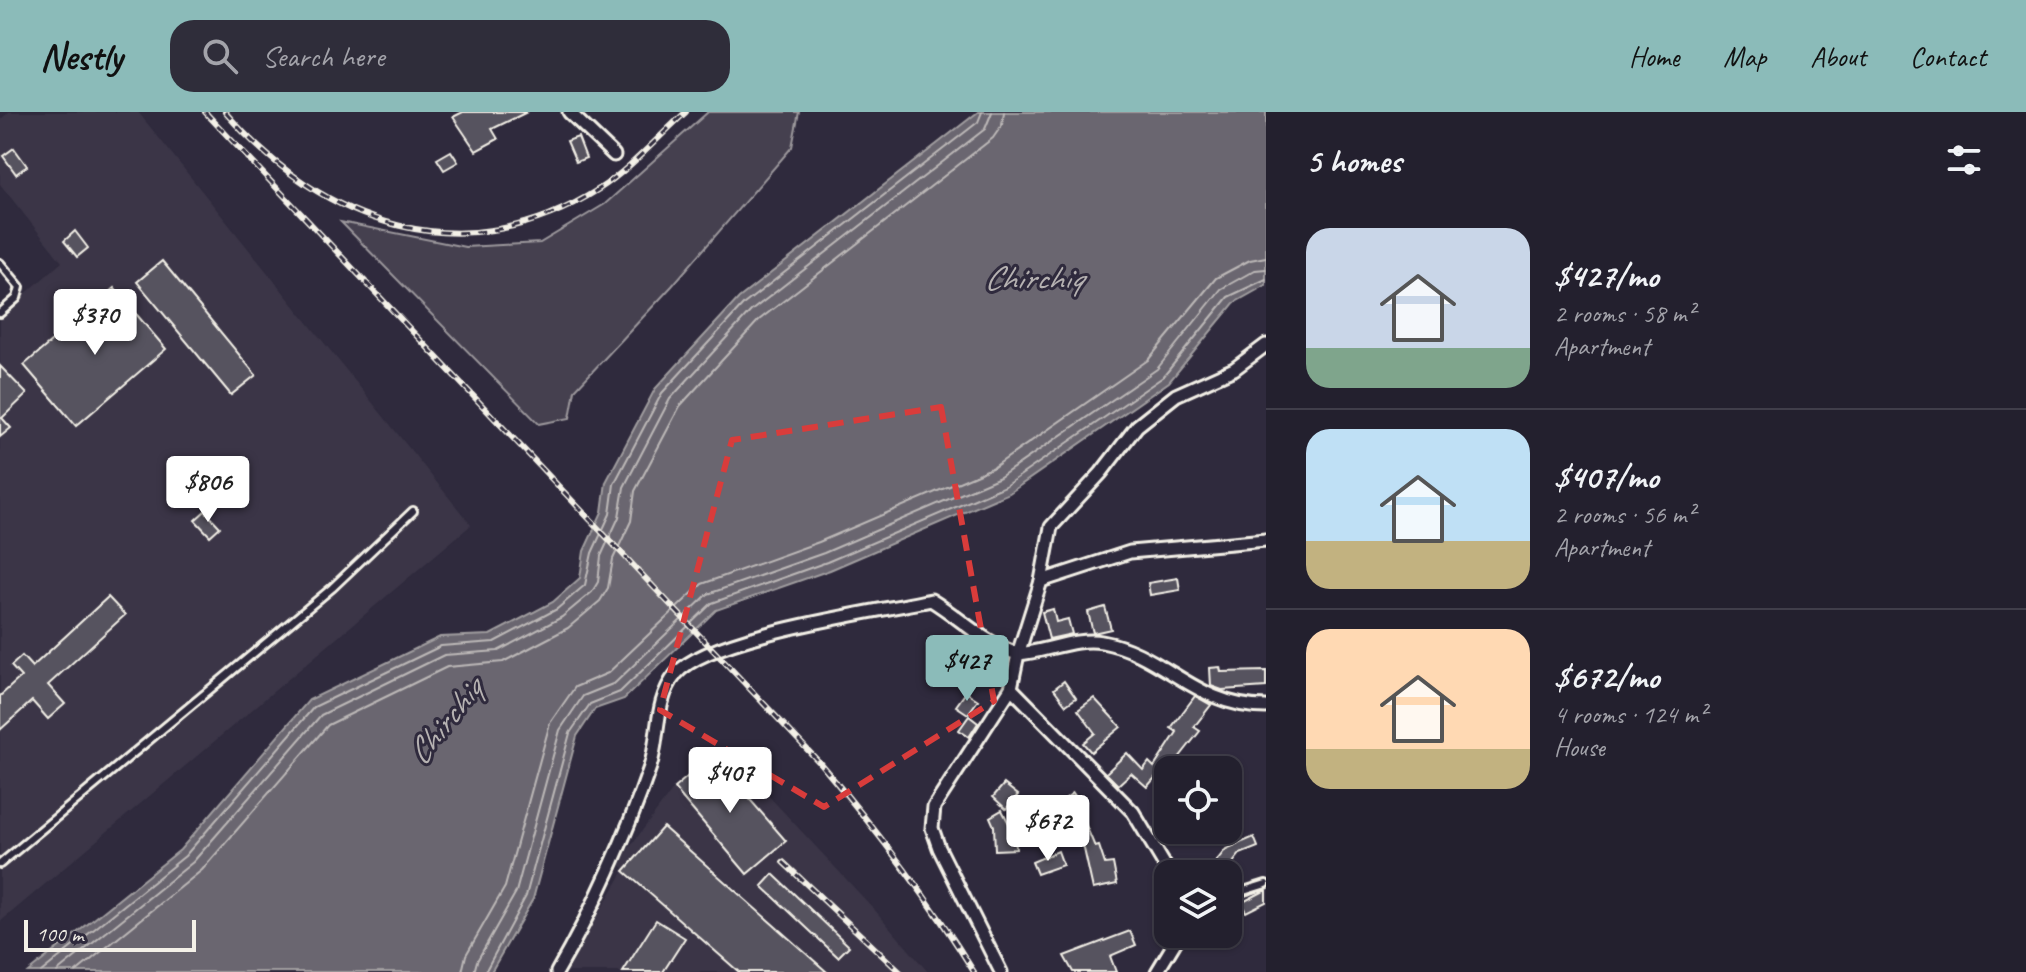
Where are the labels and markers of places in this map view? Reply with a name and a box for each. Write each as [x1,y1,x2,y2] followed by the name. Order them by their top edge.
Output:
[48,289,142,357] pin: $370
[161,456,255,524] pin: $806
[920,635,1014,703] pin: $427
[683,747,777,815] pin: $407
[1001,795,1095,863] pin: $672

